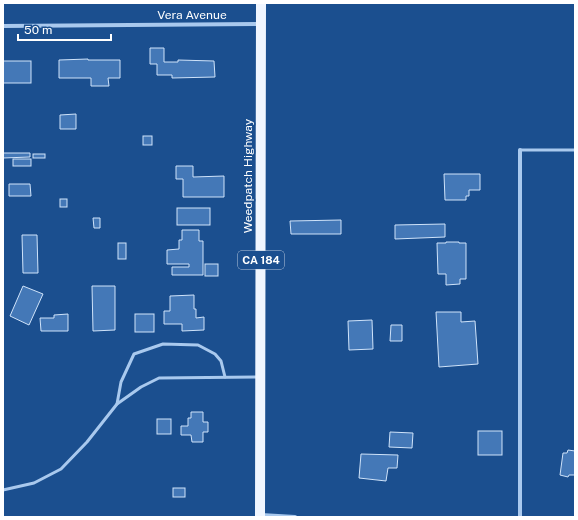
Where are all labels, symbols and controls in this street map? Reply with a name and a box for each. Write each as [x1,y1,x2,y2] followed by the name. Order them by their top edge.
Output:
[157,8,227,22] street label: Vera Avenue
[18,16,111,42] scale bar
[24,23,52,37] text: 50 m
[241,118,255,233] street label: Weedpatch Highway
[238,251,284,269] road number: CA 184

